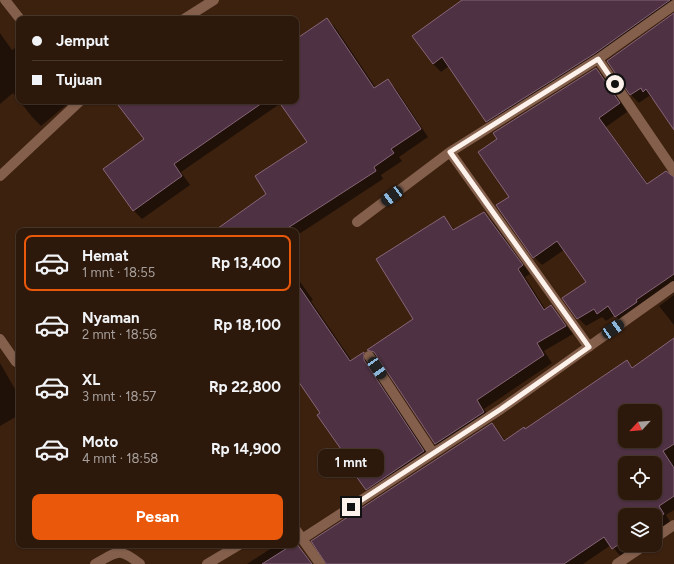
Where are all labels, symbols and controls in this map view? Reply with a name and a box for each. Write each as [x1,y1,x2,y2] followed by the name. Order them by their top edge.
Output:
[56,32,109,50] text: Jemput
[56,71,102,89] text: Tujuan
[606,75,624,93] route start
[379,184,405,208] car
[34,245,70,281] icon: car
[82,247,129,265] text: Hemat
[211,254,281,272] text: Rp 13,400
[82,265,155,280] text: 1 mnt · 18:55
[34,307,70,343] icon: car
[82,309,140,327] text: Nyaman
[214,316,281,334] text: Rp 18,100
[600,317,626,341] car
[82,327,157,342] text: 2 mnt · 18:56
[365,355,389,381] car
[34,369,70,405] icon: car
[82,371,100,389] text: XL
[209,378,281,396] text: Rp 22,800
[82,389,156,404] text: 3 mnt · 18:57
[618,404,662,448] north arrow
[618,404,662,552] map controls
[34,431,70,467] icon: car
[82,433,118,451] text: Moto
[211,440,281,458] text: Rp 14,900
[318,449,384,477] callout: 1 mnt
[82,451,158,466] text: 4 mnt · 18:58
[335,455,367,470] text: 1 mnt
[618,456,662,500] button: locate
[32,494,283,540] button: Pesan
[342,498,360,516] route end
[618,508,662,552] button: layers

